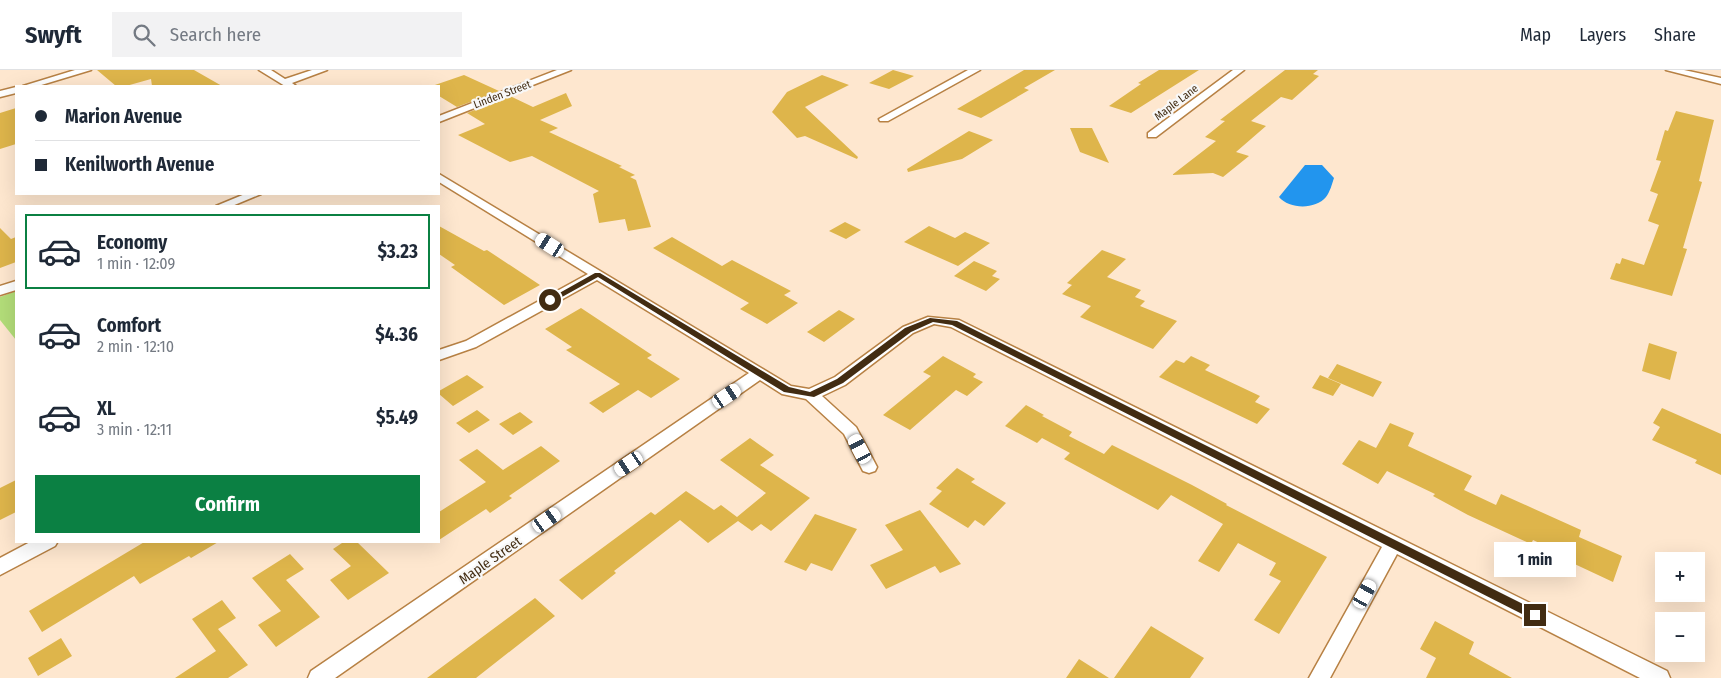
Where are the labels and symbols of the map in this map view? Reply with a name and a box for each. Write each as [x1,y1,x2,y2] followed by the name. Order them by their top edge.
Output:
[472,77,533,111] street label: Linden Street
[1152,82,1201,123] street label: Maple Lane
[533,231,566,259] car
[539,289,561,311] route start
[710,381,743,411] car
[846,432,873,466] car
[612,449,645,479] car
[530,505,563,535] car
[456,532,525,588] street label: Maple Street
[1494,542,1576,578] callout: 1 min
[1351,577,1378,611] car
[1524,604,1546,626] route end

